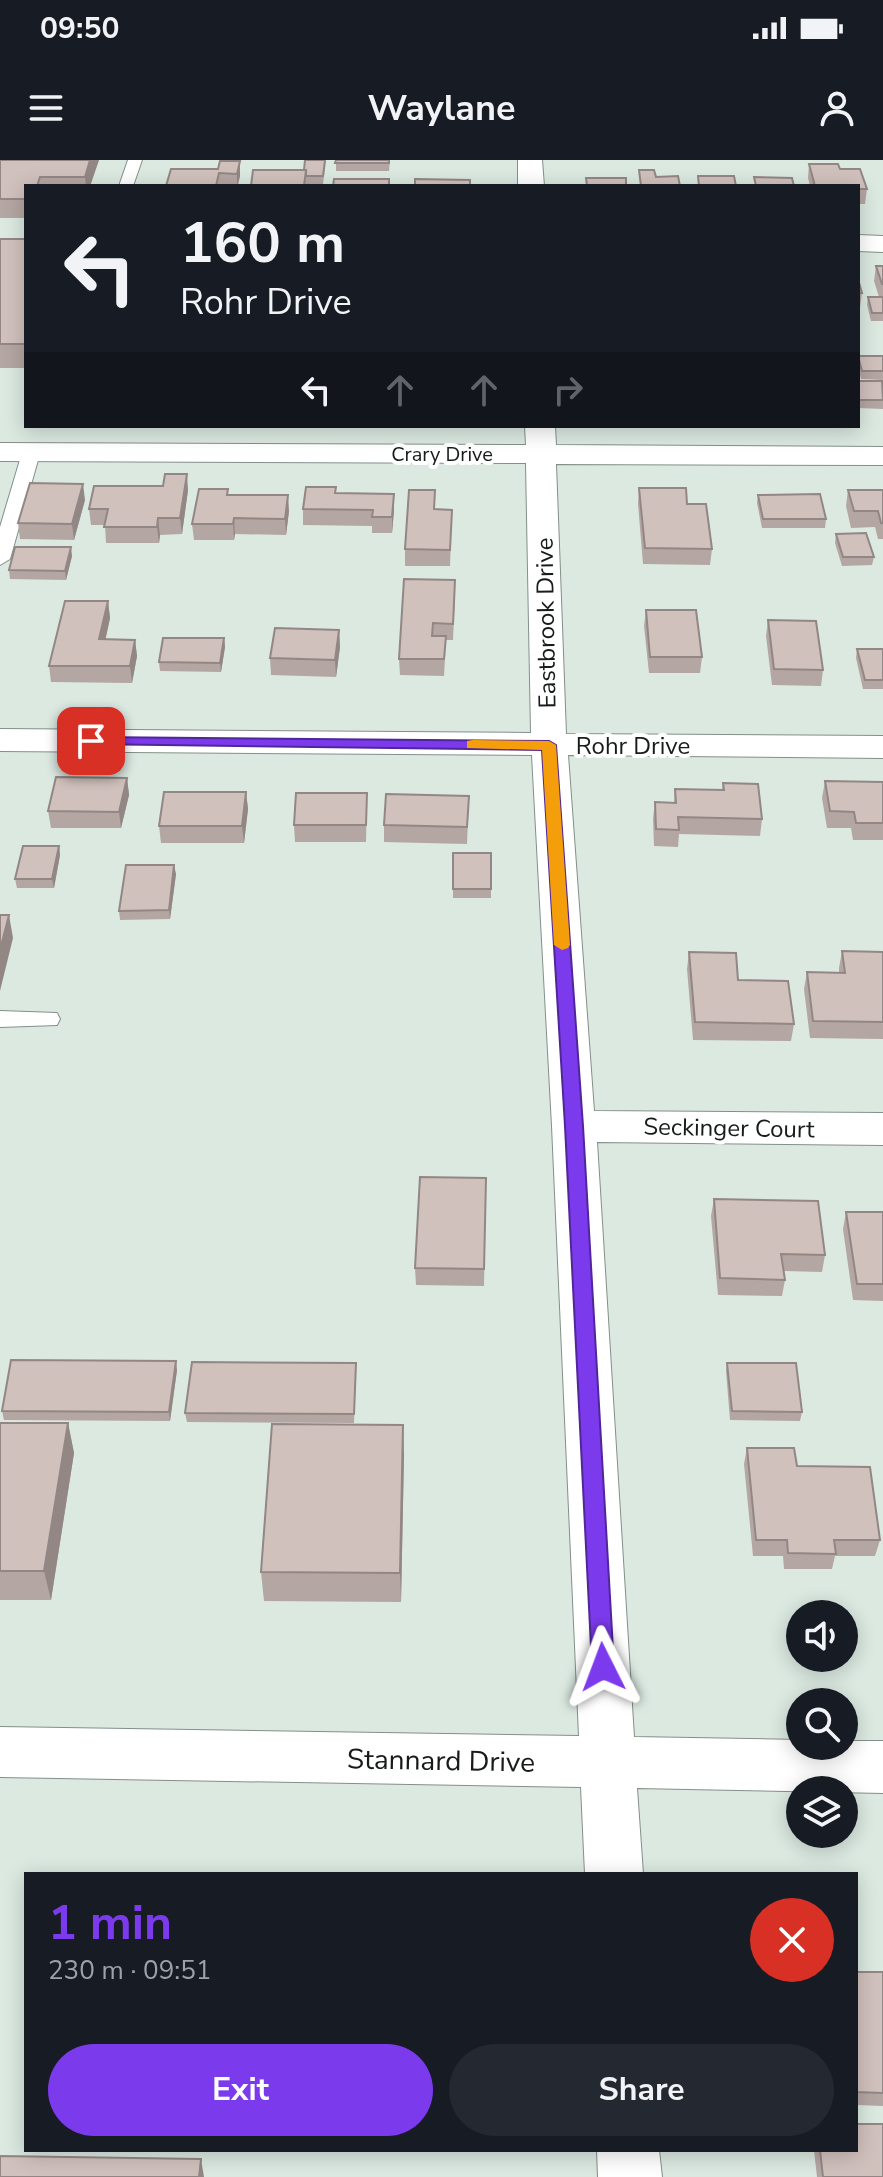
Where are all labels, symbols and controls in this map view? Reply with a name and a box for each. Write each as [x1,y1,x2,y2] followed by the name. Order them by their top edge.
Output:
[40,8,119,49] text: 09:50
[367,84,516,133] text: Waylane
[24,86,68,130] icon: menu
[815,86,859,130] icon: person
[180,205,345,282] text: 160 m
[48,216,152,320] icon: left
[180,278,352,327] text: Rohr Drive
[294,368,338,412] icon: left
[378,368,422,412] icon: ahead
[462,368,506,412] icon: ahead
[546,368,590,412] icon: right
[391,441,493,468] street label: Crary Drive
[529,537,563,709] street label: Eastbrook Drive
[57,707,125,775] pin
[69,719,113,763] icon: arrive
[576,730,690,762] street label: Rohr Drive
[643,1111,815,1146] street label: Seckinger Court
[786,1600,858,1848] map controls
[786,1600,858,1672] button: sound
[561,1625,645,1709] position arrow
[786,1688,858,1760] button: search
[347,1740,535,1782] street label: Stannard Drive
[786,1776,858,1848] button: layers
[48,1890,172,1956] text: 1 min
[750,1898,834,1982] button: close
[48,1953,211,1988] text: 230 m · 09:51
[48,2044,433,2136] button: Exit
[449,2044,834,2136] button: Share

